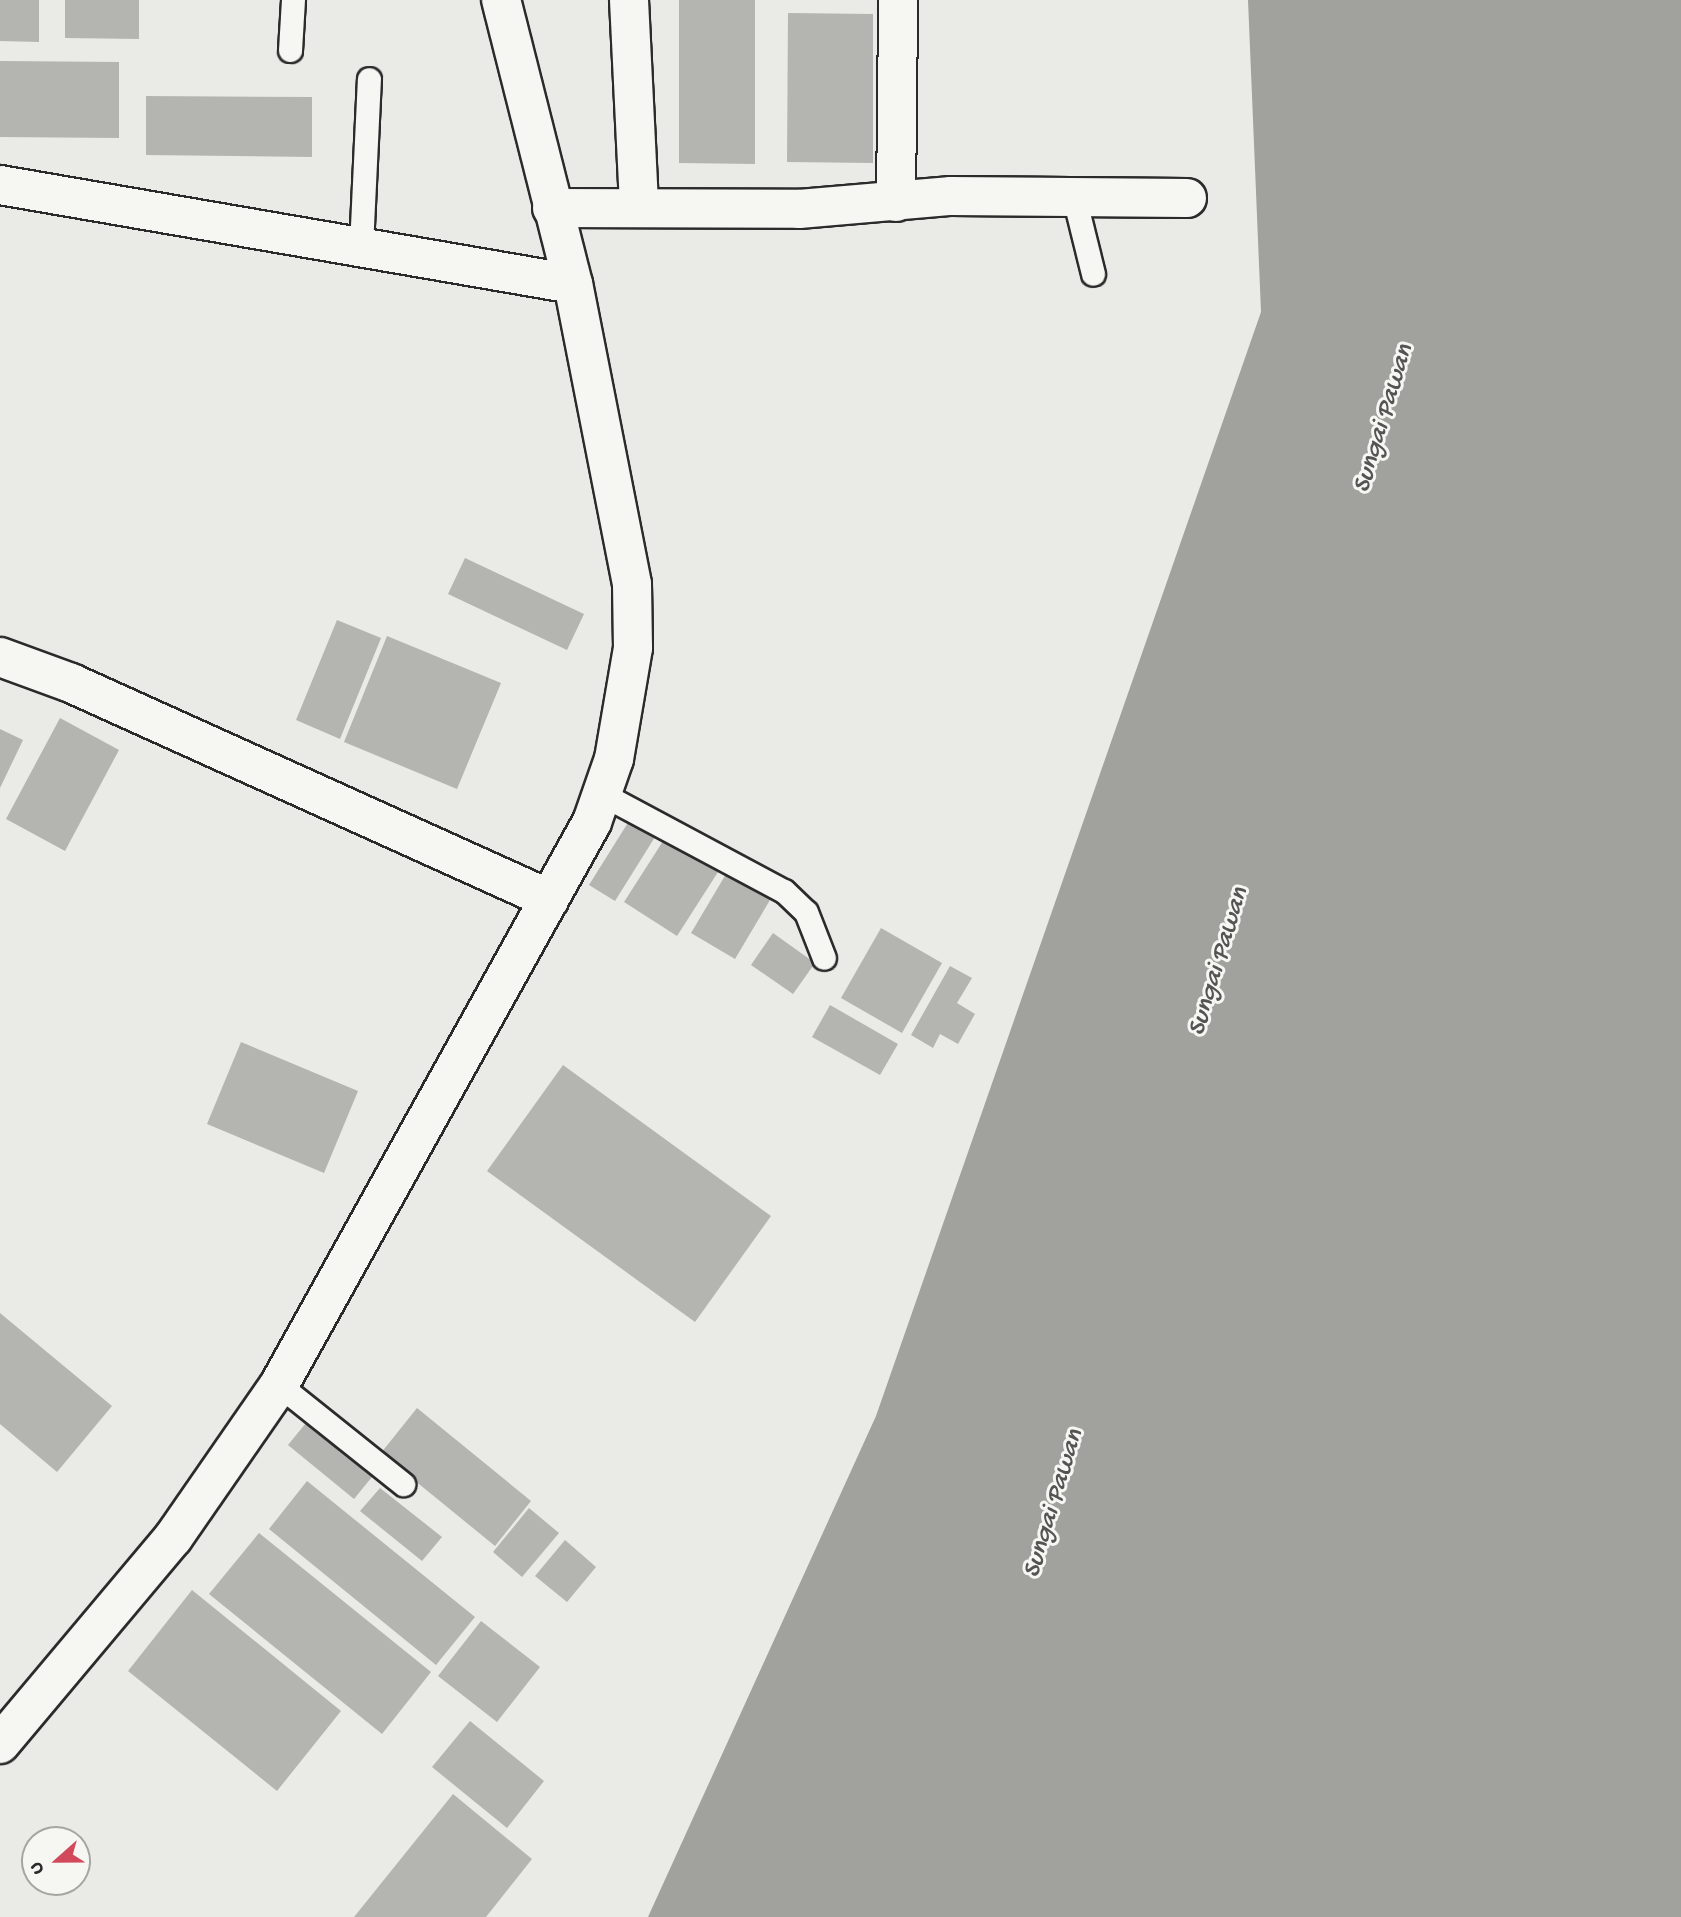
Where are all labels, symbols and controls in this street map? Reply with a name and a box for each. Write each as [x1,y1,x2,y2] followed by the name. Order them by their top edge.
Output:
[1348,341,1422,497] water label: Sungai Pawan
[1183,884,1257,1040] water label: Sungai Pawan
[1018,1426,1092,1582] water label: Sungai Pawan
[21,1826,91,1896] north arrow
[25,1859,50,1877] text: U

